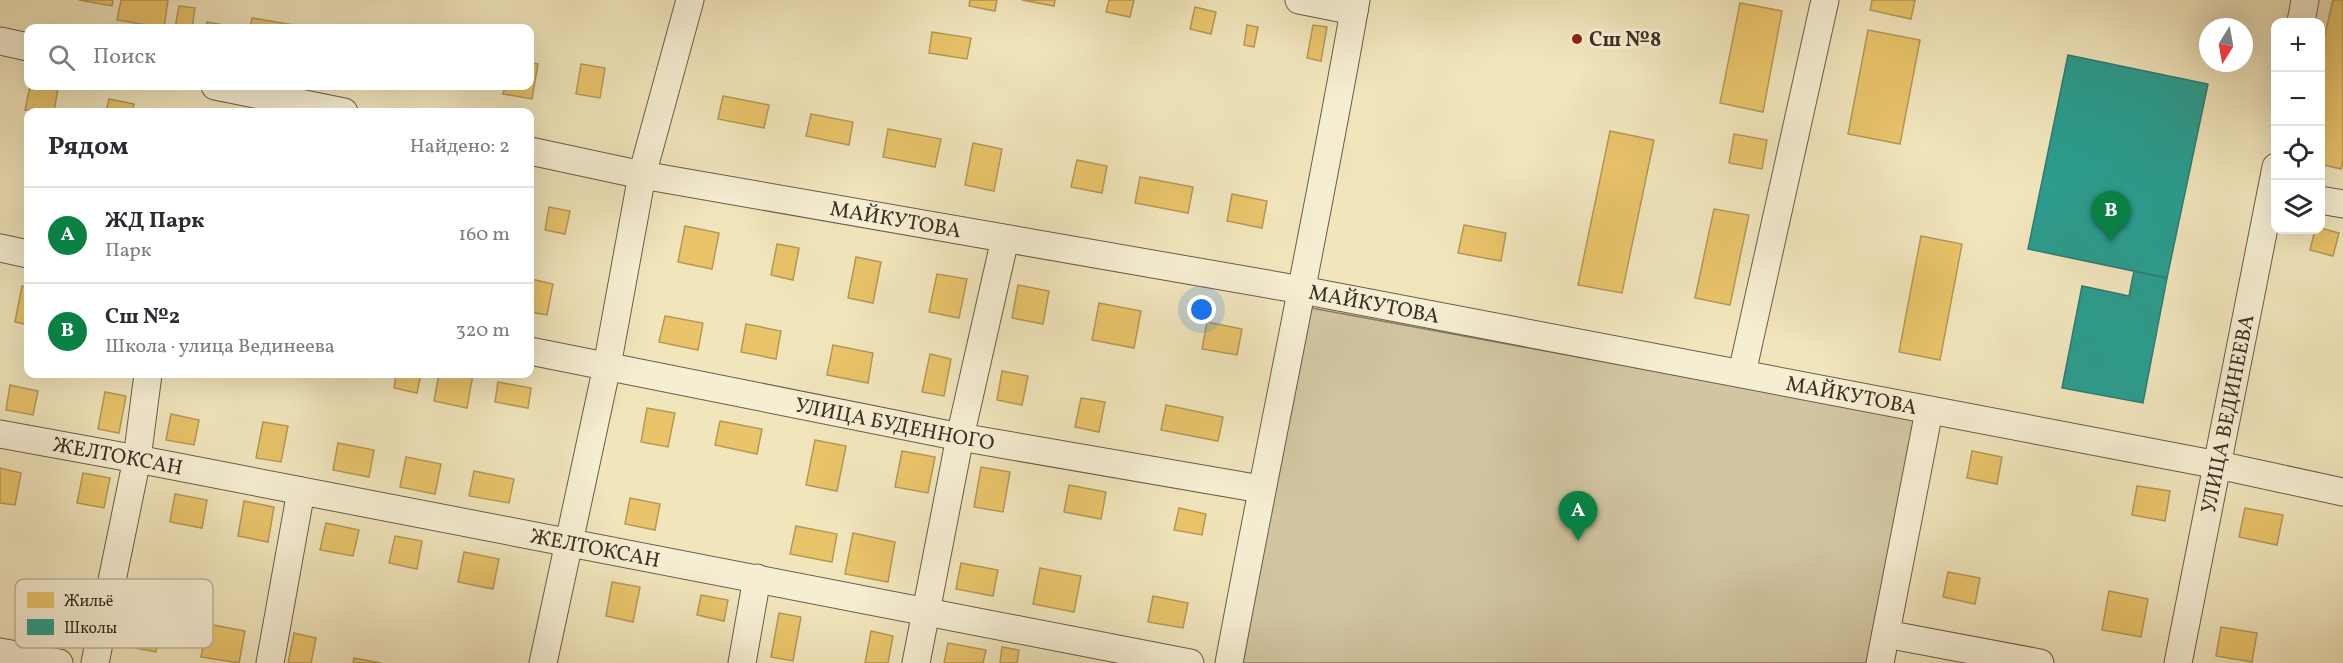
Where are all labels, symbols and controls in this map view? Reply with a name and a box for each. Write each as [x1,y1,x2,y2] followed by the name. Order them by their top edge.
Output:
[2199,18,2253,72] north arrow
[2271,18,2325,234] map controls
[2271,18,2325,72] button: +
[24,24,534,90] search box
[1589,26,1661,55] place label: Сш №8
[1570,32,1584,46] marker: Сш №8
[45,41,78,74] icon: search
[93,42,156,73] text: Поиск
[2271,72,2325,126] button: −
[2271,126,2325,180] button: locate
[48,129,128,165] text: Рядом
[410,133,510,161] text: Найдено: 2
[2271,180,2325,234] button: layers
[2092,192,2130,241] pin: B
[827,195,963,246] street label: МАЙКУТОВА
[105,206,205,237] text: ЖД Парк
[60,221,75,249] text: A
[458,221,510,249] text: 160 m
[105,237,151,265] text: Парк
[1306,279,1442,332] street label: МАЙКУТОВА
[1187,295,1216,324] your location
[105,302,180,333] text: Сш №2
[2195,312,2263,516] street label: УЛИЦА ВЕДИНЕЕВА
[61,317,74,345] text: B
[455,317,510,345] text: 320 m
[105,333,335,361] text: Школа · улица Вединеева
[1783,370,1919,423] street label: МАЙКУТОВА
[792,391,997,459] street label: УЛИЦА БУДЕННОГО
[50,431,185,484] street label: ЖЕЛТОКСАН
[1558,492,1598,541] pin: A
[528,522,662,576] street label: ЖЕЛТОКСАН
[15,579,213,648] legend
[64,591,113,613] text: Жильё
[64,618,117,640] text: Школы

